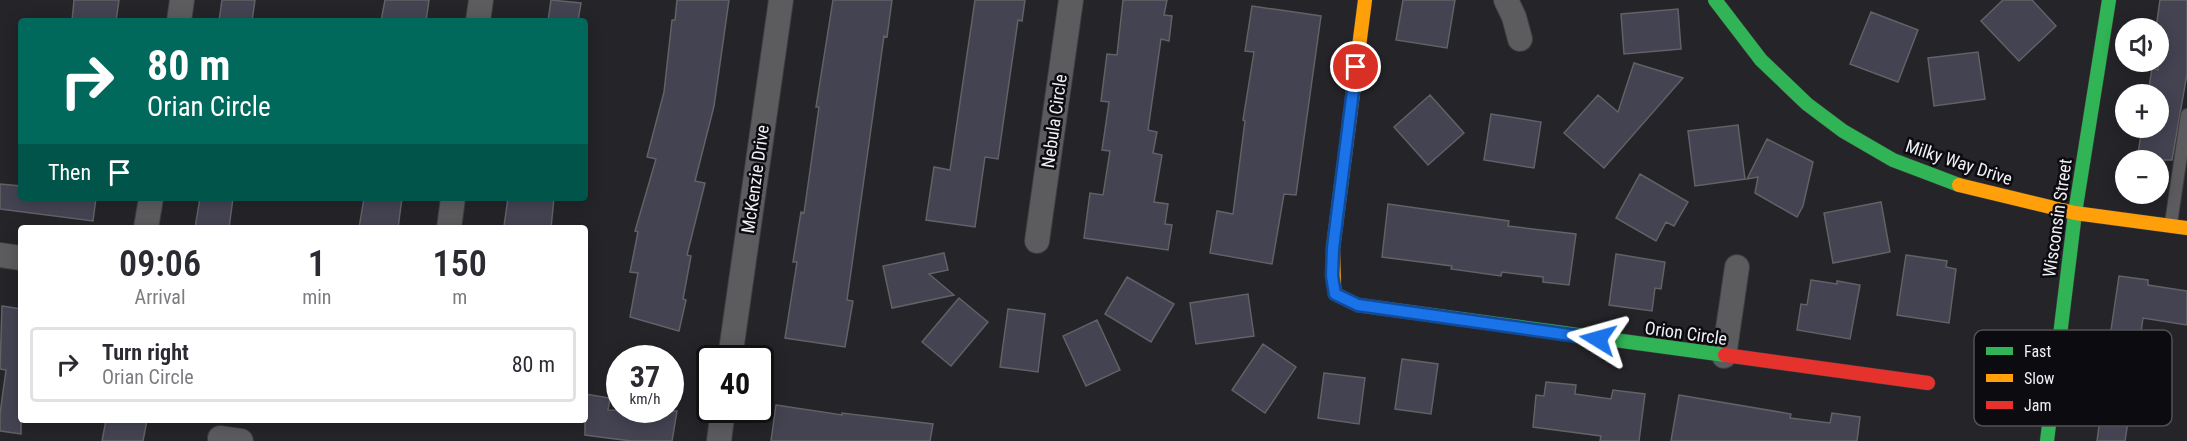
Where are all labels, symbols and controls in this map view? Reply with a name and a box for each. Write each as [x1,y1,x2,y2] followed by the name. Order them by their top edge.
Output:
[2115,18,2169,204] map controls
[2115,18,2169,72] button: sound
[147,41,230,90] text: 80 m
[1330,41,1381,92] pin
[48,42,126,120] icon: right
[1339,50,1372,83] icon: arrive
[1037,73,1071,169] street label: Nebula Circle
[2115,84,2169,138] button: +
[147,91,271,123] text: Orian Circle
[737,123,773,235] street label: McKenzie Drive
[1903,135,2015,189] street label: Milky Way Drive
[2115,150,2169,204] button: −
[103,156,136,189] icon: arrive
[2038,157,2076,279] street label: Wisconsin Street
[48,160,91,185] text: Then
[119,243,201,285] text: 09:06
[308,243,326,285] text: 1
[433,243,487,285] text: 150
[135,285,186,309] text: Arrival
[302,285,331,309] text: min
[452,285,467,309] text: m
[1566,307,1630,371] position arrow
[1644,317,1728,349] street label: Orion Circle
[1974,330,2172,426] legend
[102,340,189,365] text: Turn right
[2024,342,2051,361] text: Fast
[696,345,774,423] speed limit sign: 40
[51,348,84,381] icon: right
[512,352,555,377] text: 80 m
[630,359,660,394] text: 37
[102,365,194,389] text: Orian Circle
[2024,369,2054,388] text: Slow
[630,390,660,408] text: km/h
[2024,396,2051,415] text: Jam

